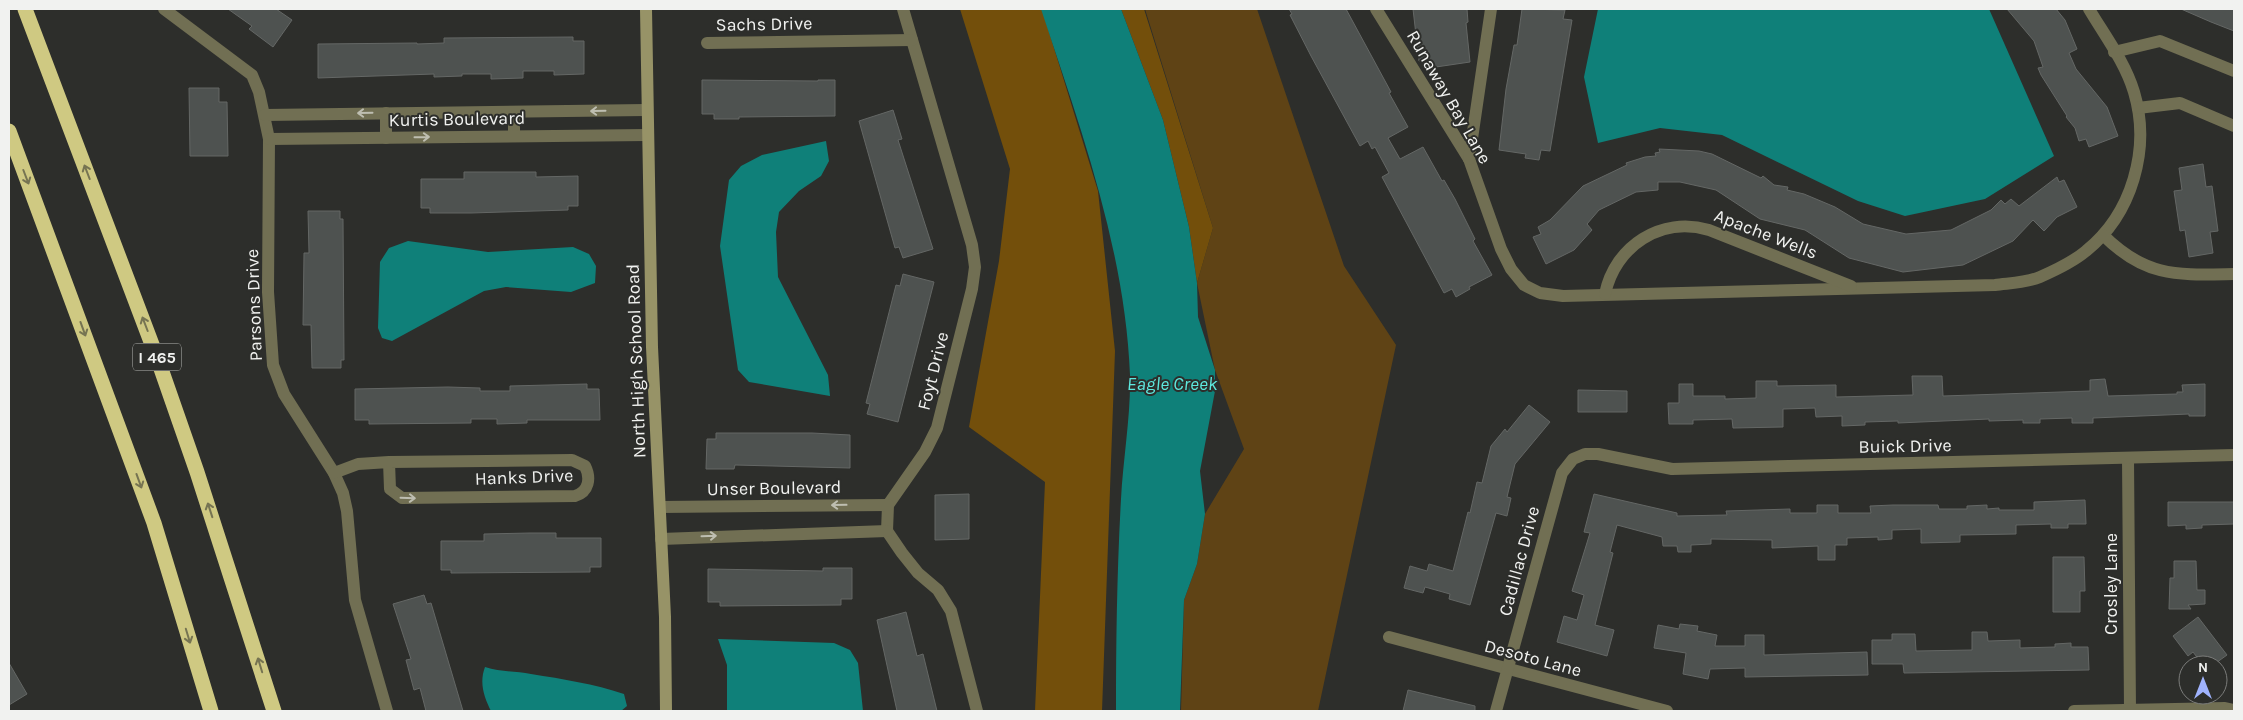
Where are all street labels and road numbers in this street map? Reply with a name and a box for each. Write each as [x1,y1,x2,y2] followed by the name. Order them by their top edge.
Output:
[715,12,813,36] street label: Sachs Drive
[1402,26,1496,168] street label: Runaway Bay Lane
[389,107,525,131] street label: Kurtis Boulevard
[1711,204,1821,264] street label: Apache Wells
[241,248,267,362] street label: Parsons Drive
[622,263,650,459] street label: North High School Road
[913,329,953,413] street label: Foyt Drive
[133,344,181,371] road number: I 465
[1858,434,1952,458] street label: Buick Drive
[474,464,574,490] street label: Hanks Drive
[707,476,841,500] street label: Unser Boulevard
[1494,504,1544,618] street label: Cadillac Drive
[2100,533,2122,635] street label: Crosley Lane
[1482,634,1584,682] street label: Desoto Lane

